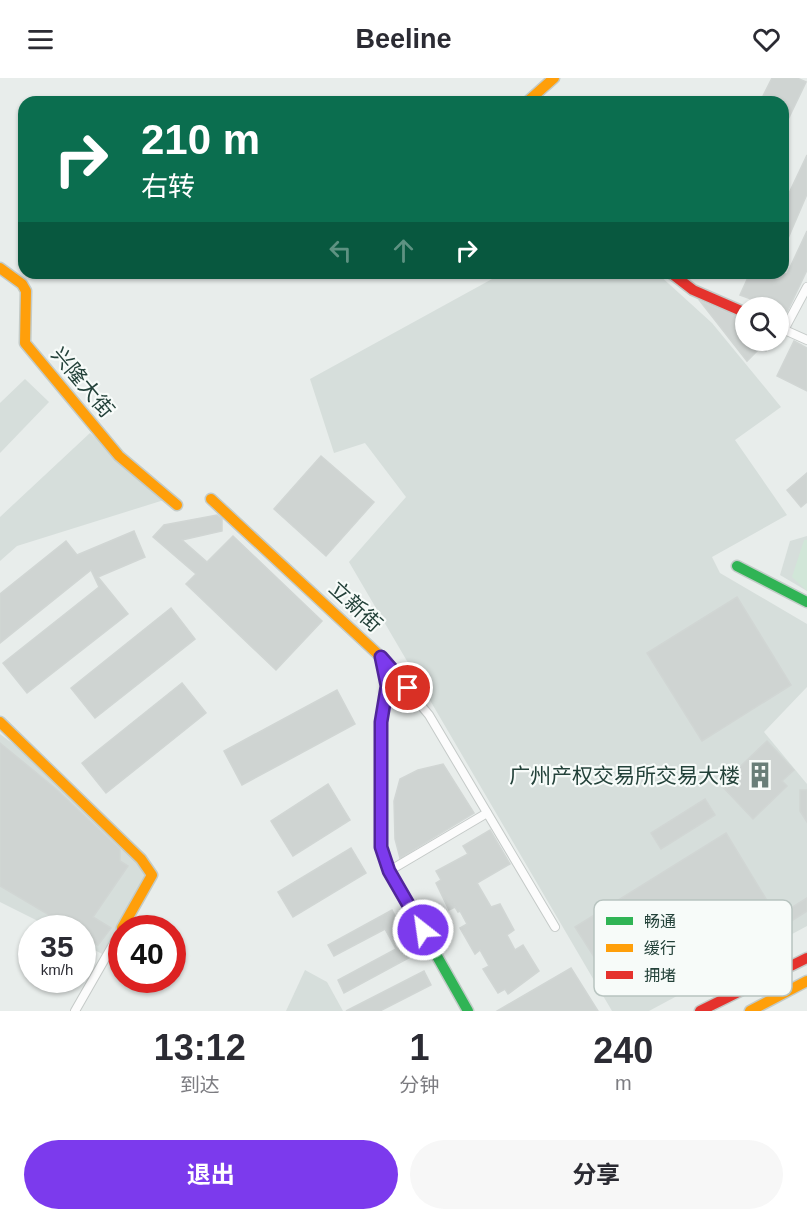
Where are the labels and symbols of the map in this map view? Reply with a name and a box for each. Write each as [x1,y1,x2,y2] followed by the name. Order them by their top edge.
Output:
[47,342,119,422] street label: 兴隆大街
[325,576,387,636] street label: 立新街
[382,662,433,713] pin
[745,760,775,790] building icon: 广州产权交易所交易大楼
[509,764,740,787] place label: 广州产权交易所交易大楼
[391,898,455,962] position arrow
[594,900,792,996] legend
[644,913,676,930] text: 畅通
[108,915,186,993] speed limit sign: 40
[644,940,676,957] text: 缓行
[644,967,676,984] text: 拥堵

